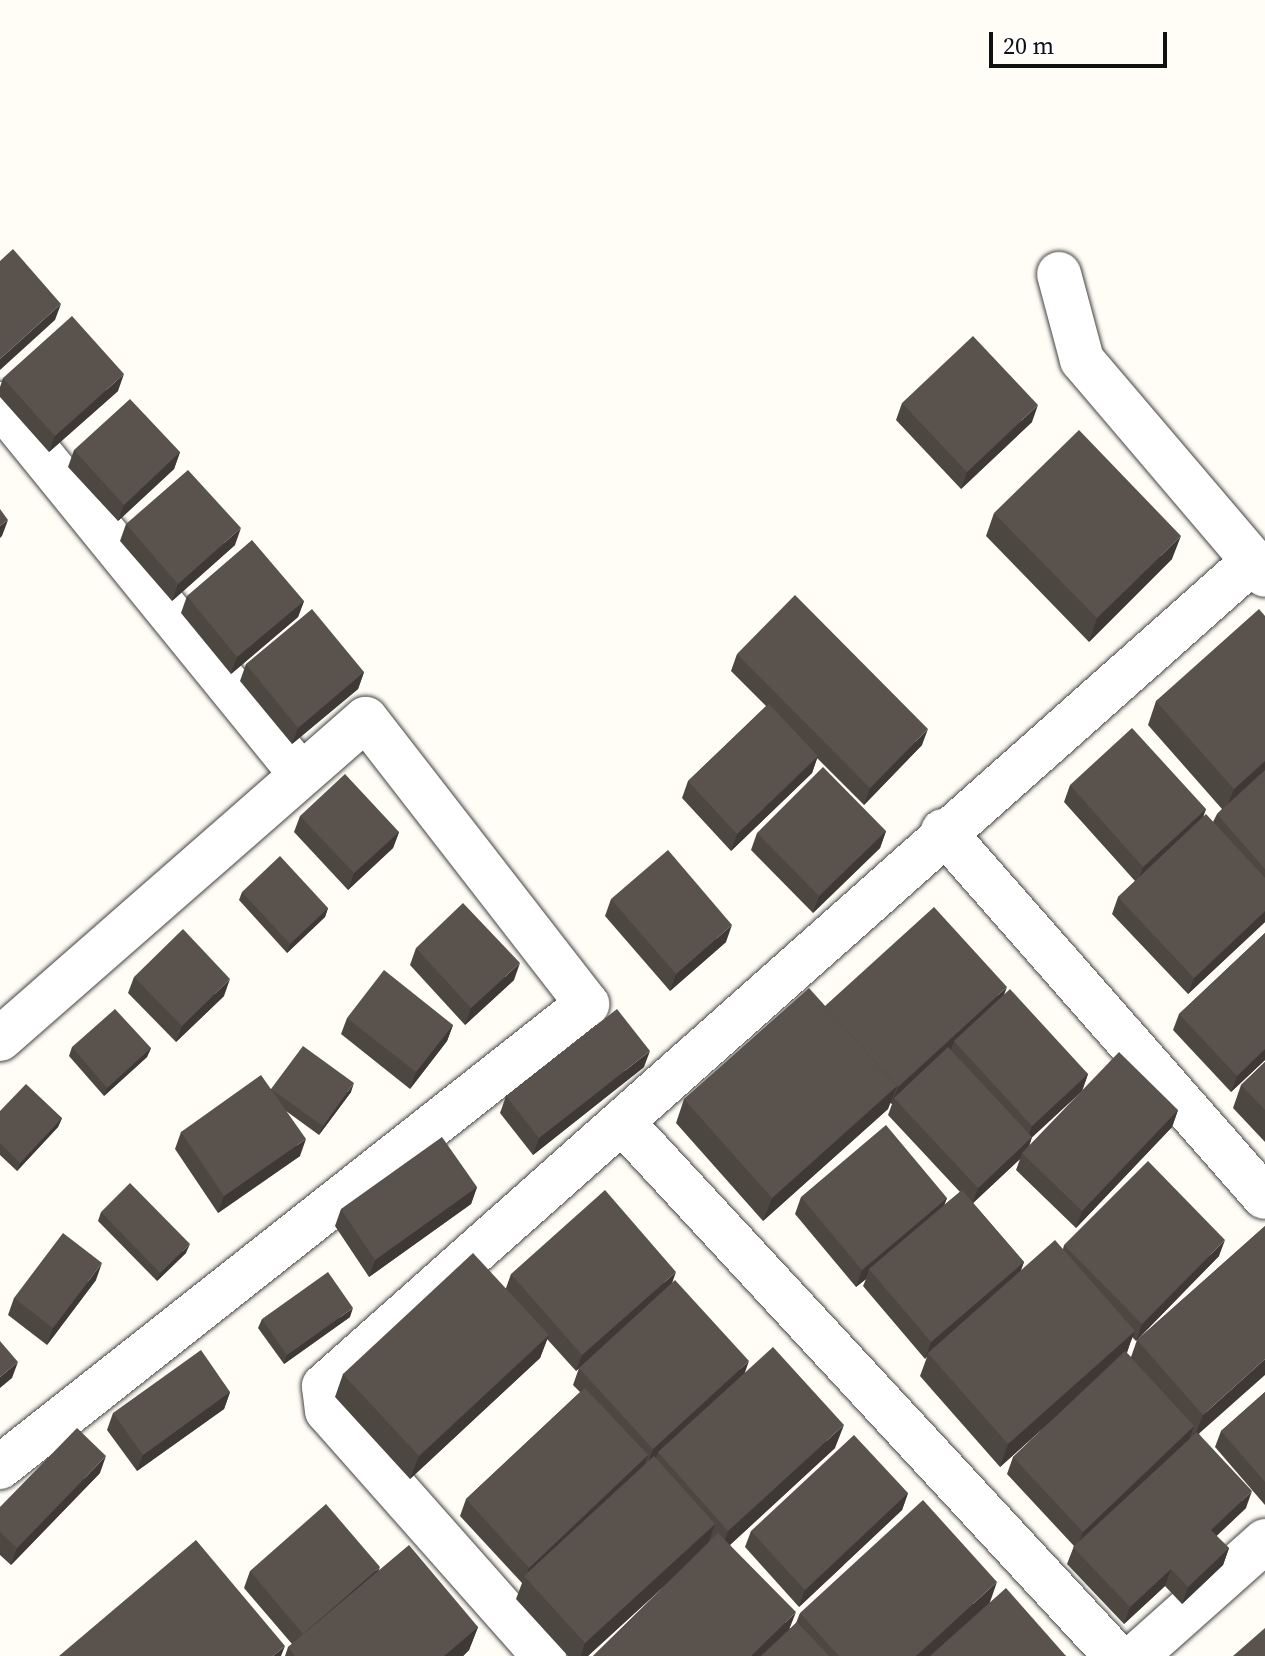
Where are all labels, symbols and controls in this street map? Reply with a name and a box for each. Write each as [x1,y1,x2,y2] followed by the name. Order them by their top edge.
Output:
[993,16,1171,66] scale bar
[1003,29,1054,62] text: 20 m

